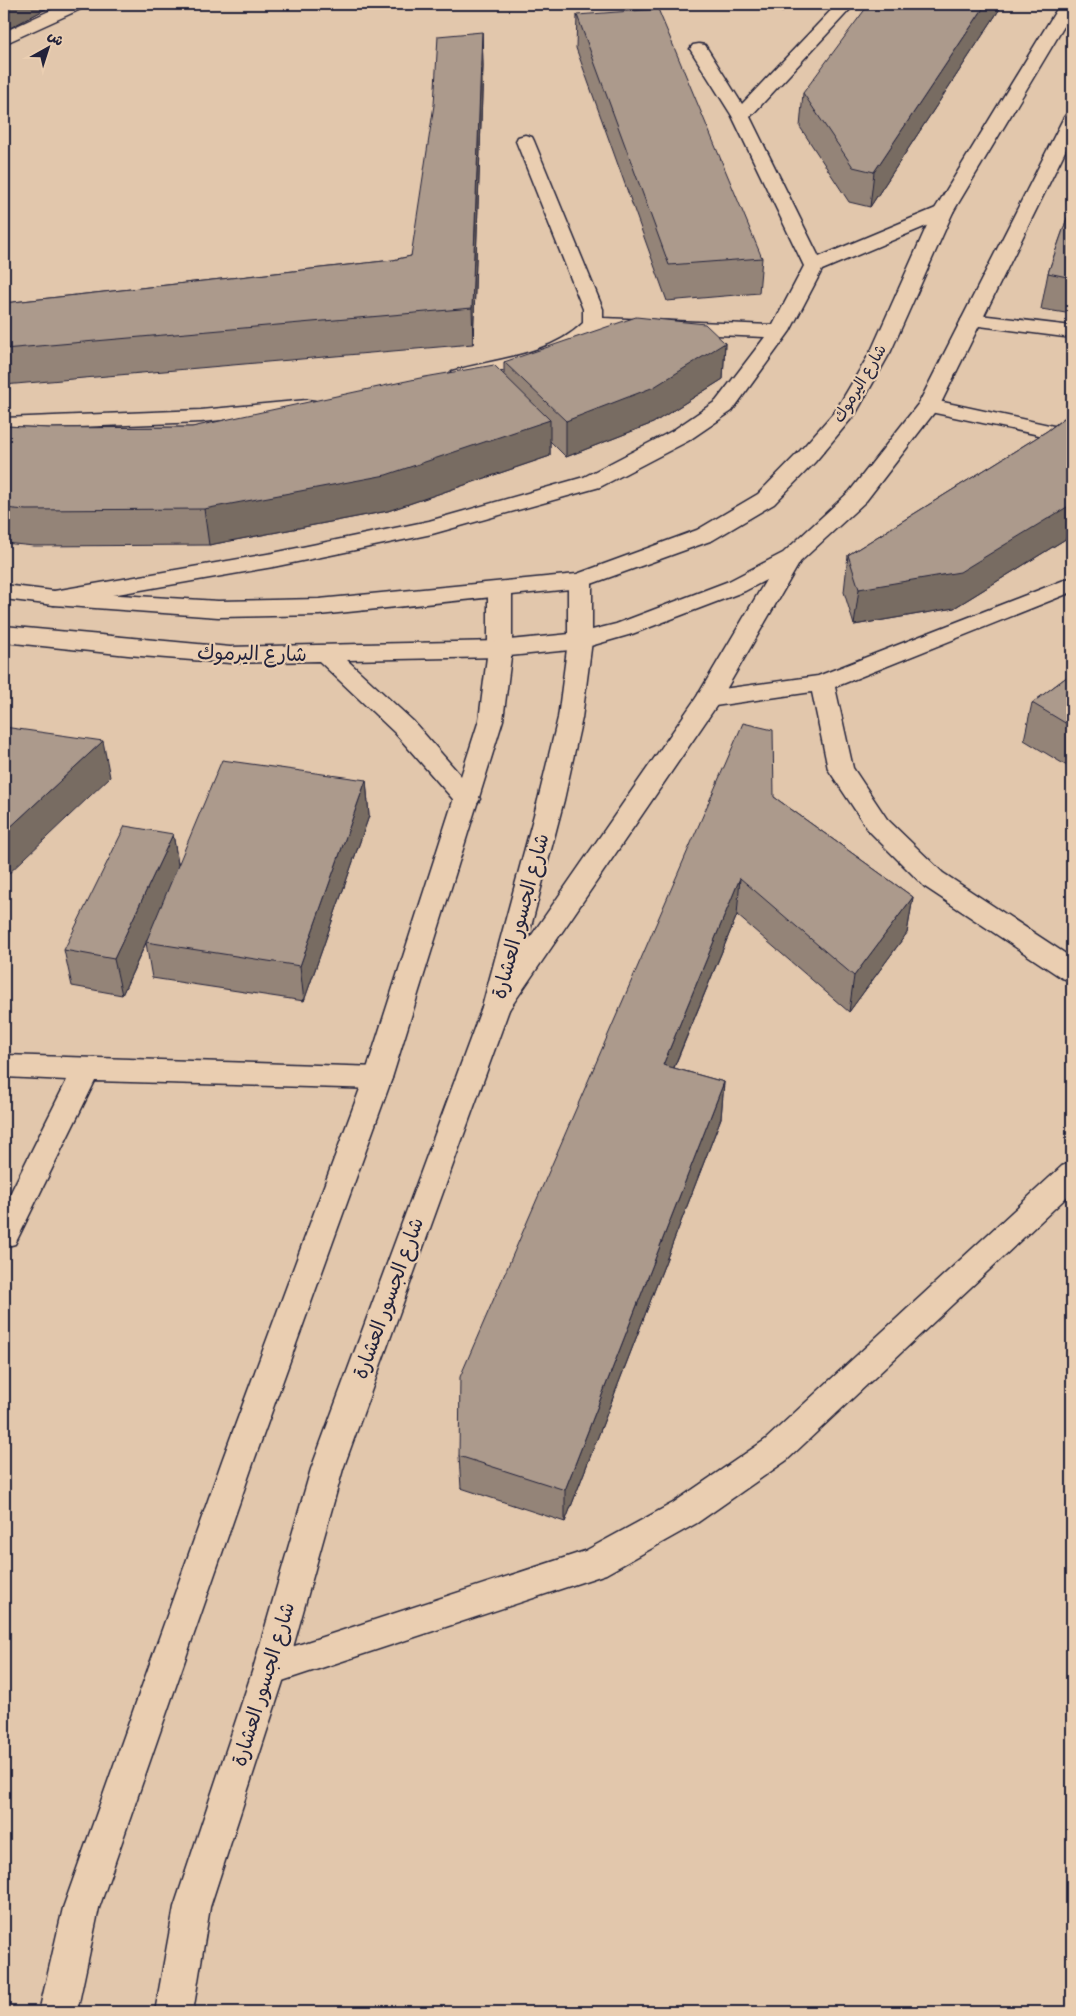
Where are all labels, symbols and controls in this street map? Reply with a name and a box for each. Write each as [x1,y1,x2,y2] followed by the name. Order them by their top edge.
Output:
[22,22,72,72] north arrow
[43,27,67,52] text: ش
[829,341,894,428] street label: شارع اليرموك
[197,641,307,671] street label: شارع اليرموك
[487,831,558,1003] street label: شارع الجسور العشارة
[349,1214,433,1384] street label: شارع الجسور العشارة
[228,1599,304,1770] street label: شارع الجسور العشارة

